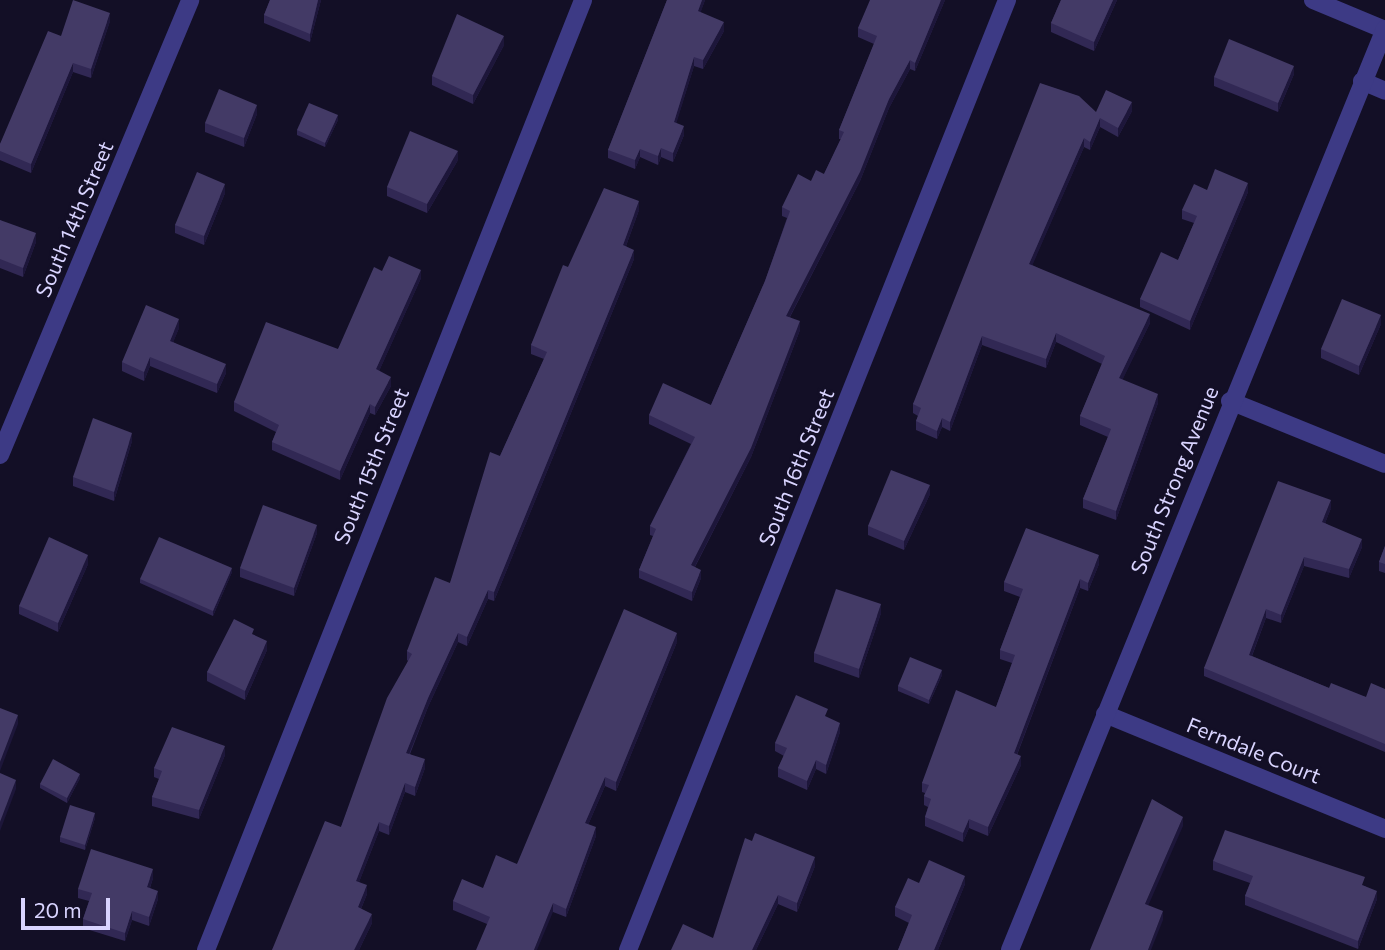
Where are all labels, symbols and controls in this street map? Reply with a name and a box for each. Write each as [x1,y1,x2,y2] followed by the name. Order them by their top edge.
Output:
[30,137,118,301] street label: South 14th Street
[1125,383,1223,577] street label: South Strong Avenue
[328,384,414,548] street label: South 15th Street
[753,385,839,549] street label: South 16th Street
[1183,712,1325,788] street label: Ferndale Court
[24,884,114,928] scale bar
[34,897,82,922] text: 20 m

